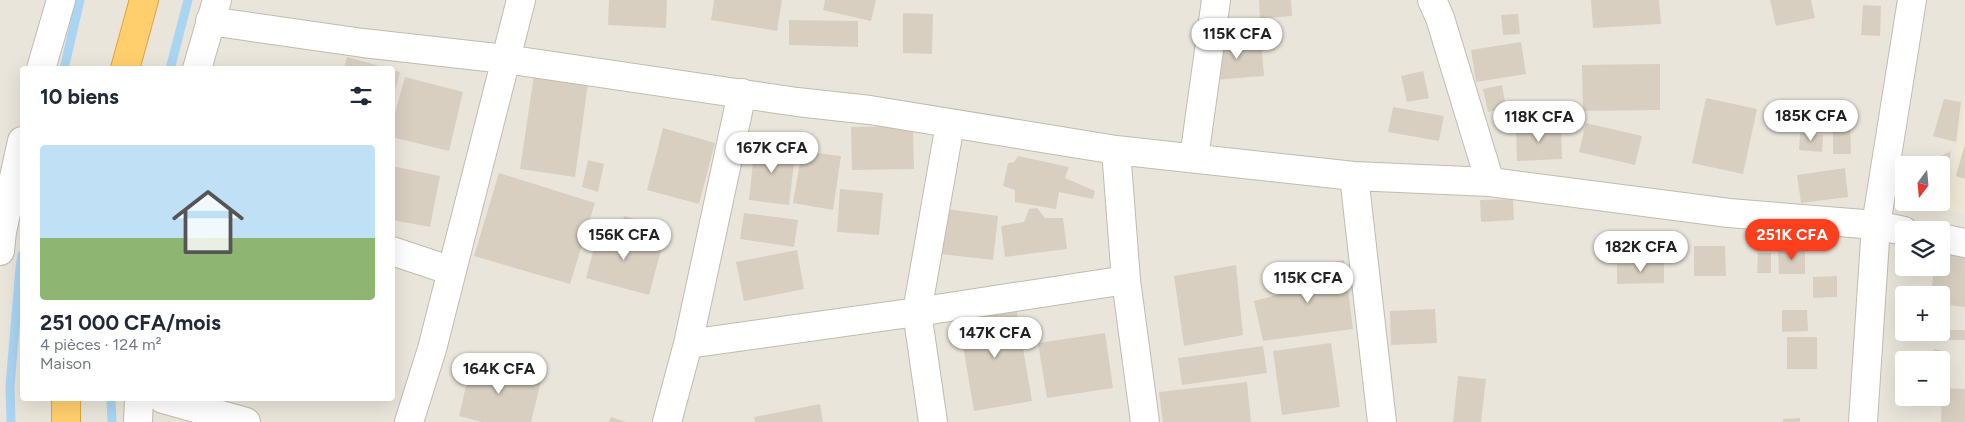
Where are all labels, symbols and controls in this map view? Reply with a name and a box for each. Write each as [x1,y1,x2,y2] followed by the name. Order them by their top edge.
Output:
[1185,18,1289,60] pin: 115K CFA
[1202,24,1272,43] text: 115K CFA
[347,82,375,110] icon: filters
[40,84,119,109] text: 10 biens
[1487,100,1591,143] pin: 118K CFA
[1759,100,1863,142] pin: 185K CFA
[1775,106,1847,125] text: 185K CFA
[1504,107,1574,126] text: 118K CFA
[720,132,824,174] pin: 167K CFA
[736,138,808,157] text: 167K CFA
[1895,156,1950,211] north arrow
[1895,156,1950,406] map controls
[163,177,253,267] icon: home
[572,218,676,261] pin: 156K CFA
[1740,218,1844,261] pin: 251K CFA
[1895,221,1950,276] button: layers
[588,225,660,244] text: 156K CFA
[1756,225,1828,244] text: 251K CFA
[1589,230,1693,273] pin: 182K CFA
[1605,237,1677,256] text: 182K CFA
[1256,262,1360,304] pin: 115K CFA
[1273,268,1343,287] text: 115K CFA
[1895,286,1950,341] button: +
[40,310,221,335] text: 251 000 CFA/mois
[943,316,1047,359] pin: 147K CFA
[959,323,1031,342] text: 147K CFA
[40,335,161,354] text: 4 pièces · 124 m²
[1895,351,1950,406] button: −
[447,352,551,395] pin: 164K CFA
[40,354,91,373] text: Maison
[463,359,535,378] text: 164K CFA

